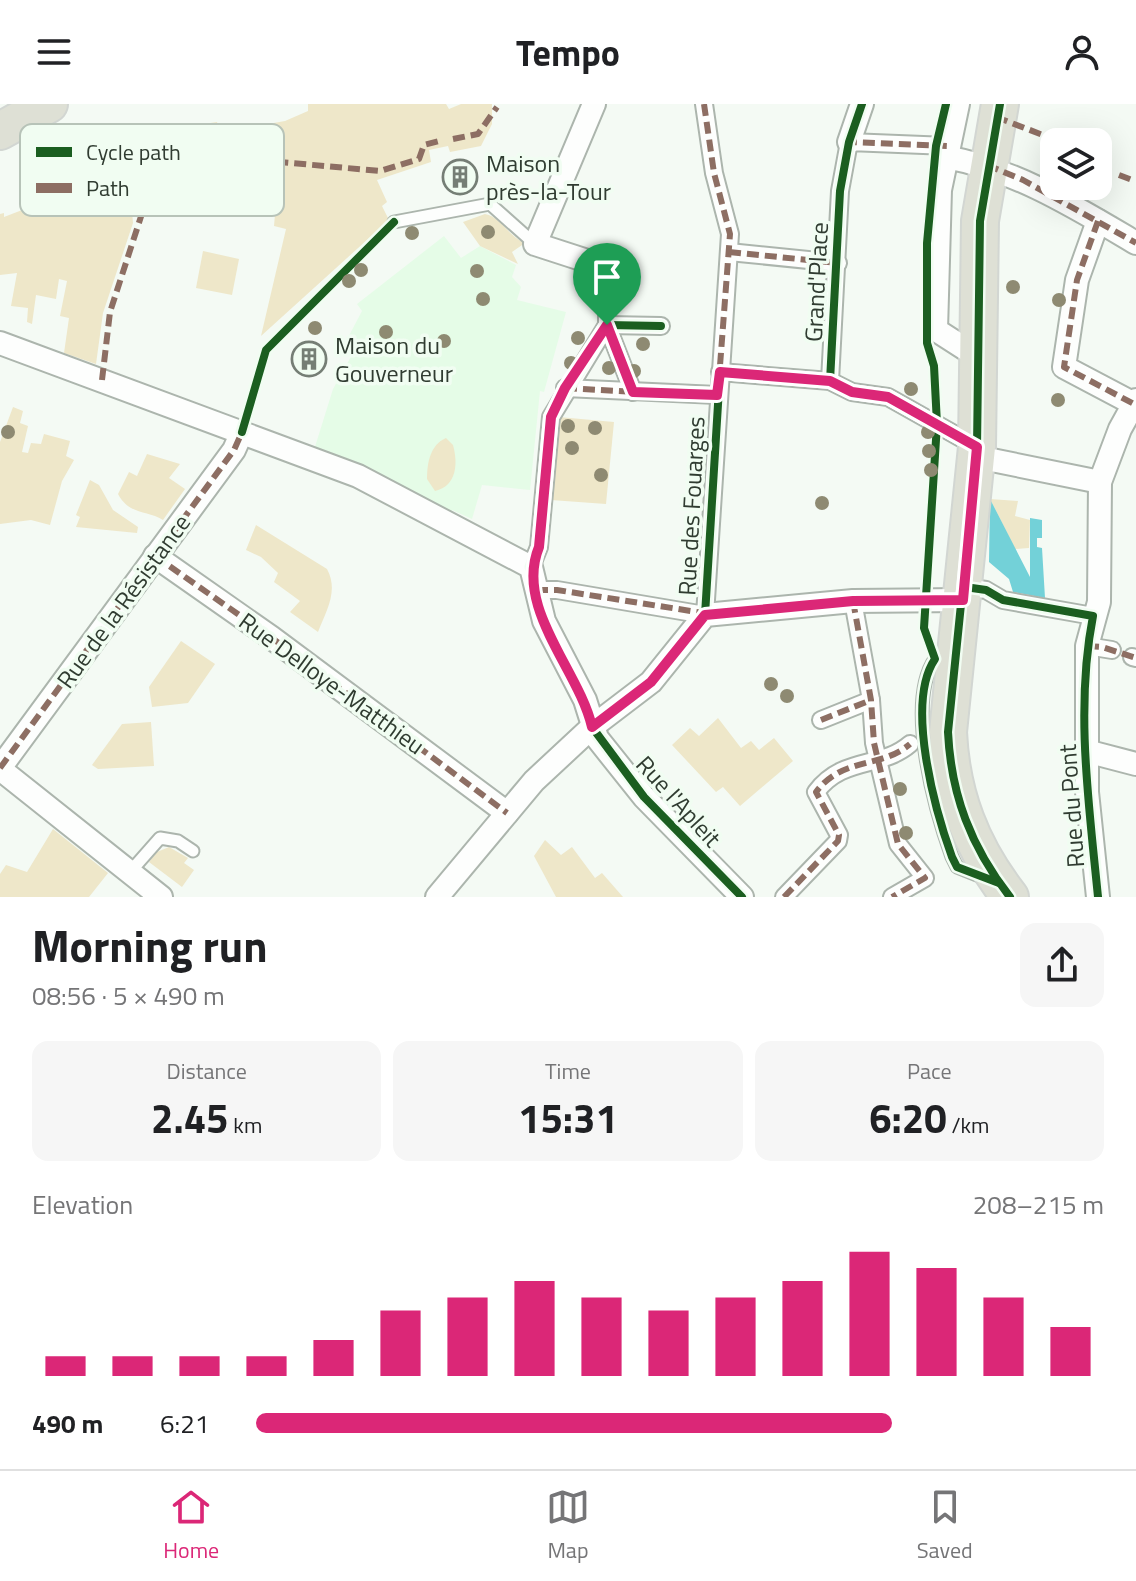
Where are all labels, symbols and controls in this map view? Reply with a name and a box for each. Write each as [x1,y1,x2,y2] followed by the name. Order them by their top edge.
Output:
[516,25,620,80] text: Tempo
[32,30,76,74] icon: menu
[1060,30,1104,74] icon: person
[20,124,284,216] legend
[1040,128,1112,200] map controls
[1040,128,1112,200] button: layers
[86,135,181,169] text: Cycle path
[486,145,611,209] place label: Maison près-la-Tour
[441,158,479,196] building icon: Maison près-la-Tour
[86,171,130,205] text: Path
[795,221,837,343] street label: Grand'Place
[573,243,641,325] pin
[585,255,629,299] icon: arrive
[335,327,453,391] place label: Maison du Gouverneur
[290,340,328,378] building icon: Maison du Gouverneur
[668,415,714,597] street label: Rue des Fouarges
[47,506,199,696] street label: Rue de la Résistance
[232,603,432,763] street label: Rue Delloye-Matthieu
[1049,743,1093,869] street label: Rue du Pont
[628,747,730,855] street label: Rue l'Apleit
[32,912,268,979] text: Morning run
[1020,923,1104,1007] button: share
[32,976,225,1015] text: 08:56 · 5 × 490 m
[166,1054,247,1088] text: Distance
[545,1054,591,1088] text: Time
[907,1054,952,1088] text: Pace
[151,1088,229,1149] text: 2.45
[518,1088,618,1149] text: 15:31
[869,1088,947,1149] text: 6:20
[229,1108,262,1142] text: km
[947,1108,989,1142] text: /km
[32,1185,133,1224] text: Elevation
[973,1185,1104,1224] text: 208–215 m
[32,1404,103,1443] text: 490 m
[160,1404,209,1443] text: 6:21
[163,1485,219,1567] tab: Home
[546,1485,590,1567] tab: Map
[917,1485,973,1567] tab: Saved

